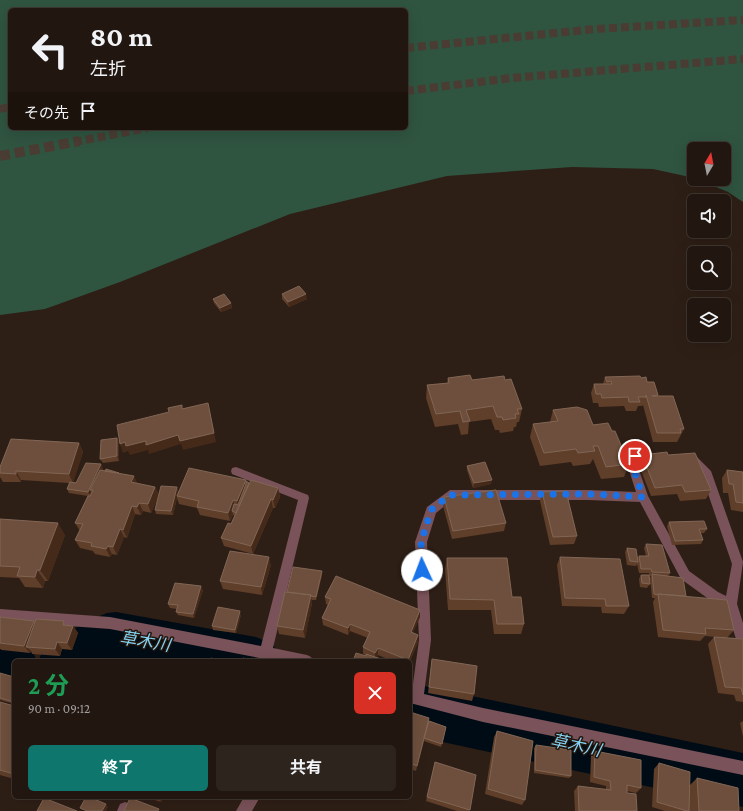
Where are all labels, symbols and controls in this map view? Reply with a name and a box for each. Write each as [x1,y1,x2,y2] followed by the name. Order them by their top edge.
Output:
[90,21,152,52] text: 80 m
[24,24,76,76] icon: left
[90,59,126,79] text: 左折
[77,100,99,122] icon: arrive
[24,105,69,121] text: その先
[687,142,731,186] north arrow
[687,142,731,342] map controls
[687,194,731,238] button: sound
[687,246,731,290] button: search
[687,298,731,342] button: layers
[618,439,652,473] pin
[624,445,646,467] icon: arrive
[401,549,443,591] position arrow
[118,628,174,655] water label: 草木川
[28,672,69,699] text: 2 分
[354,672,396,714] button: close
[28,701,90,716] text: 90 m · 09:12
[549,731,605,760] water label: 草木川
[28,745,208,791] button: 終了
[216,745,396,791] button: 共有

